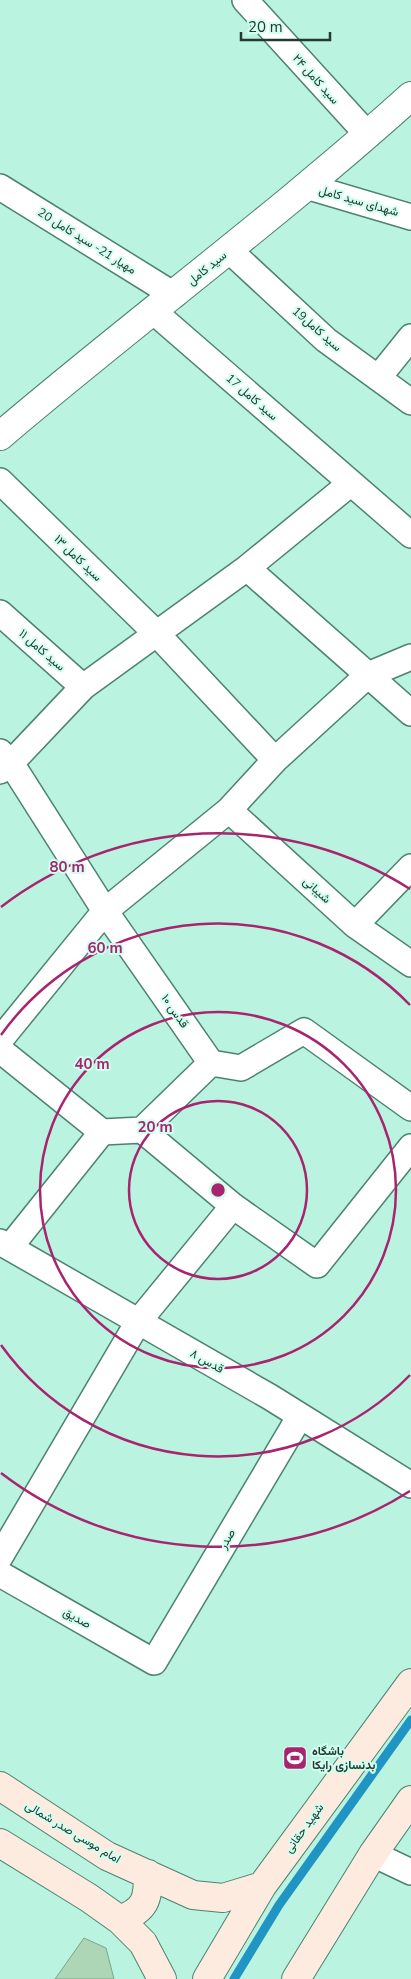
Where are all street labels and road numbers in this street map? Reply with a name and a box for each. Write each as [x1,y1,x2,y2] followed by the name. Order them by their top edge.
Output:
[289,50,343,108] street label: سید کامل ۲۴
[317,182,401,220] street label: شهدای سید کامل
[35,204,139,278] street label: مهیار 21- سید کامل 20
[184,247,230,289] street label: سید کامل
[289,303,345,355] street label: سید کامل19
[223,370,281,424] street label: سید کامل 17
[51,531,105,585] street label: سید کامل ۱۳
[16,626,68,674] street label: سید کامل ۱۱
[300,873,334,907] street label: شیبانی
[158,991,192,1031] street label: قدس ۱۰
[187,1345,227,1377] street label: قدس ۸
[214,1526,239,1553] street label: صدر
[60,1604,94,1632] street label: صدیق
[22,1797,124,1867] street label: امام موسی صدر شمالی
[281,1800,327,1856] street label: شهید حقانی

